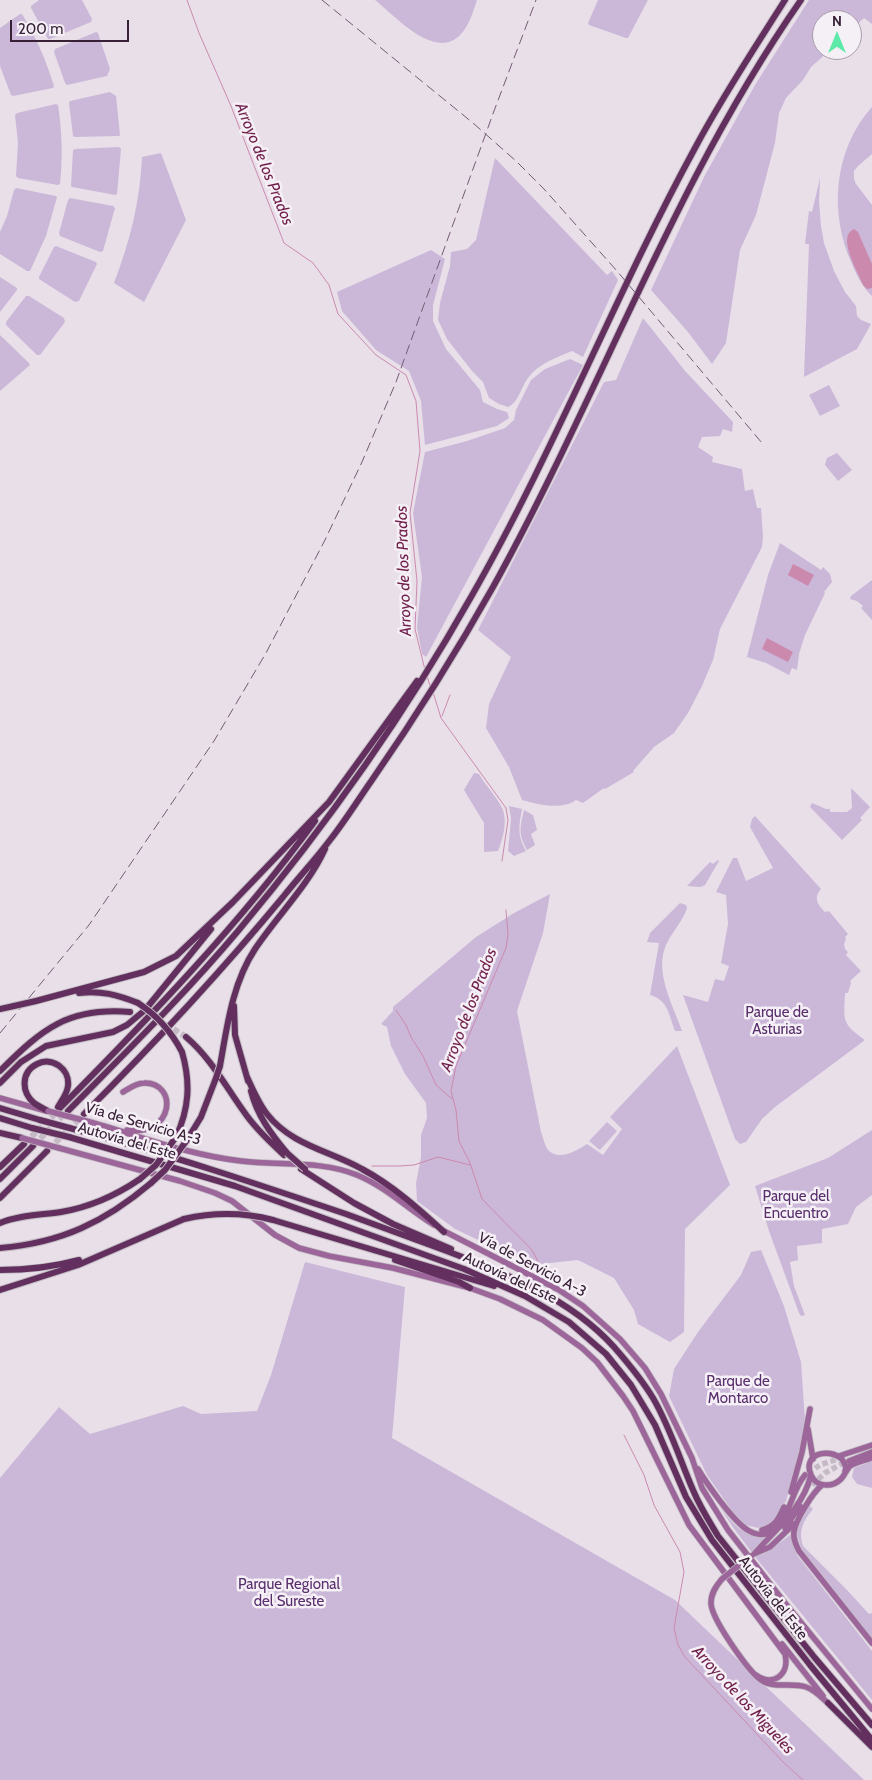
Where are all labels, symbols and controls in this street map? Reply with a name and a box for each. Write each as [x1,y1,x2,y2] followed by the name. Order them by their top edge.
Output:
[12,10,131,42] scale bar
[812,10,862,60] north arrow
[832,12,842,30] text: N
[18,20,63,38] text: 200 m
[231,100,297,228] water label: Arroyo de los Prados
[392,505,416,637] water label: Arroyo de los Prados
[437,946,501,1074] water label: Arroyo de los Prados
[745,1004,809,1039] park label: Parque de Asturias
[83,1099,203,1149] street label: Vía de Servicio A-3
[76,1118,178,1164] street label: Autovía del Este
[763,1188,829,1223] park label: Parque del Encuentro
[475,1229,589,1301] street label: Vía de Servicio A-3
[460,1248,560,1308] street label: Autovía del Este
[706,1373,770,1408] park label: Parque de Montarco
[735,1553,811,1643] street label: Autovía del Este
[238,1576,340,1611] park label: Parque Regional del Sureste
[688,1642,798,1758] water label: Arroyo de los Migueles

